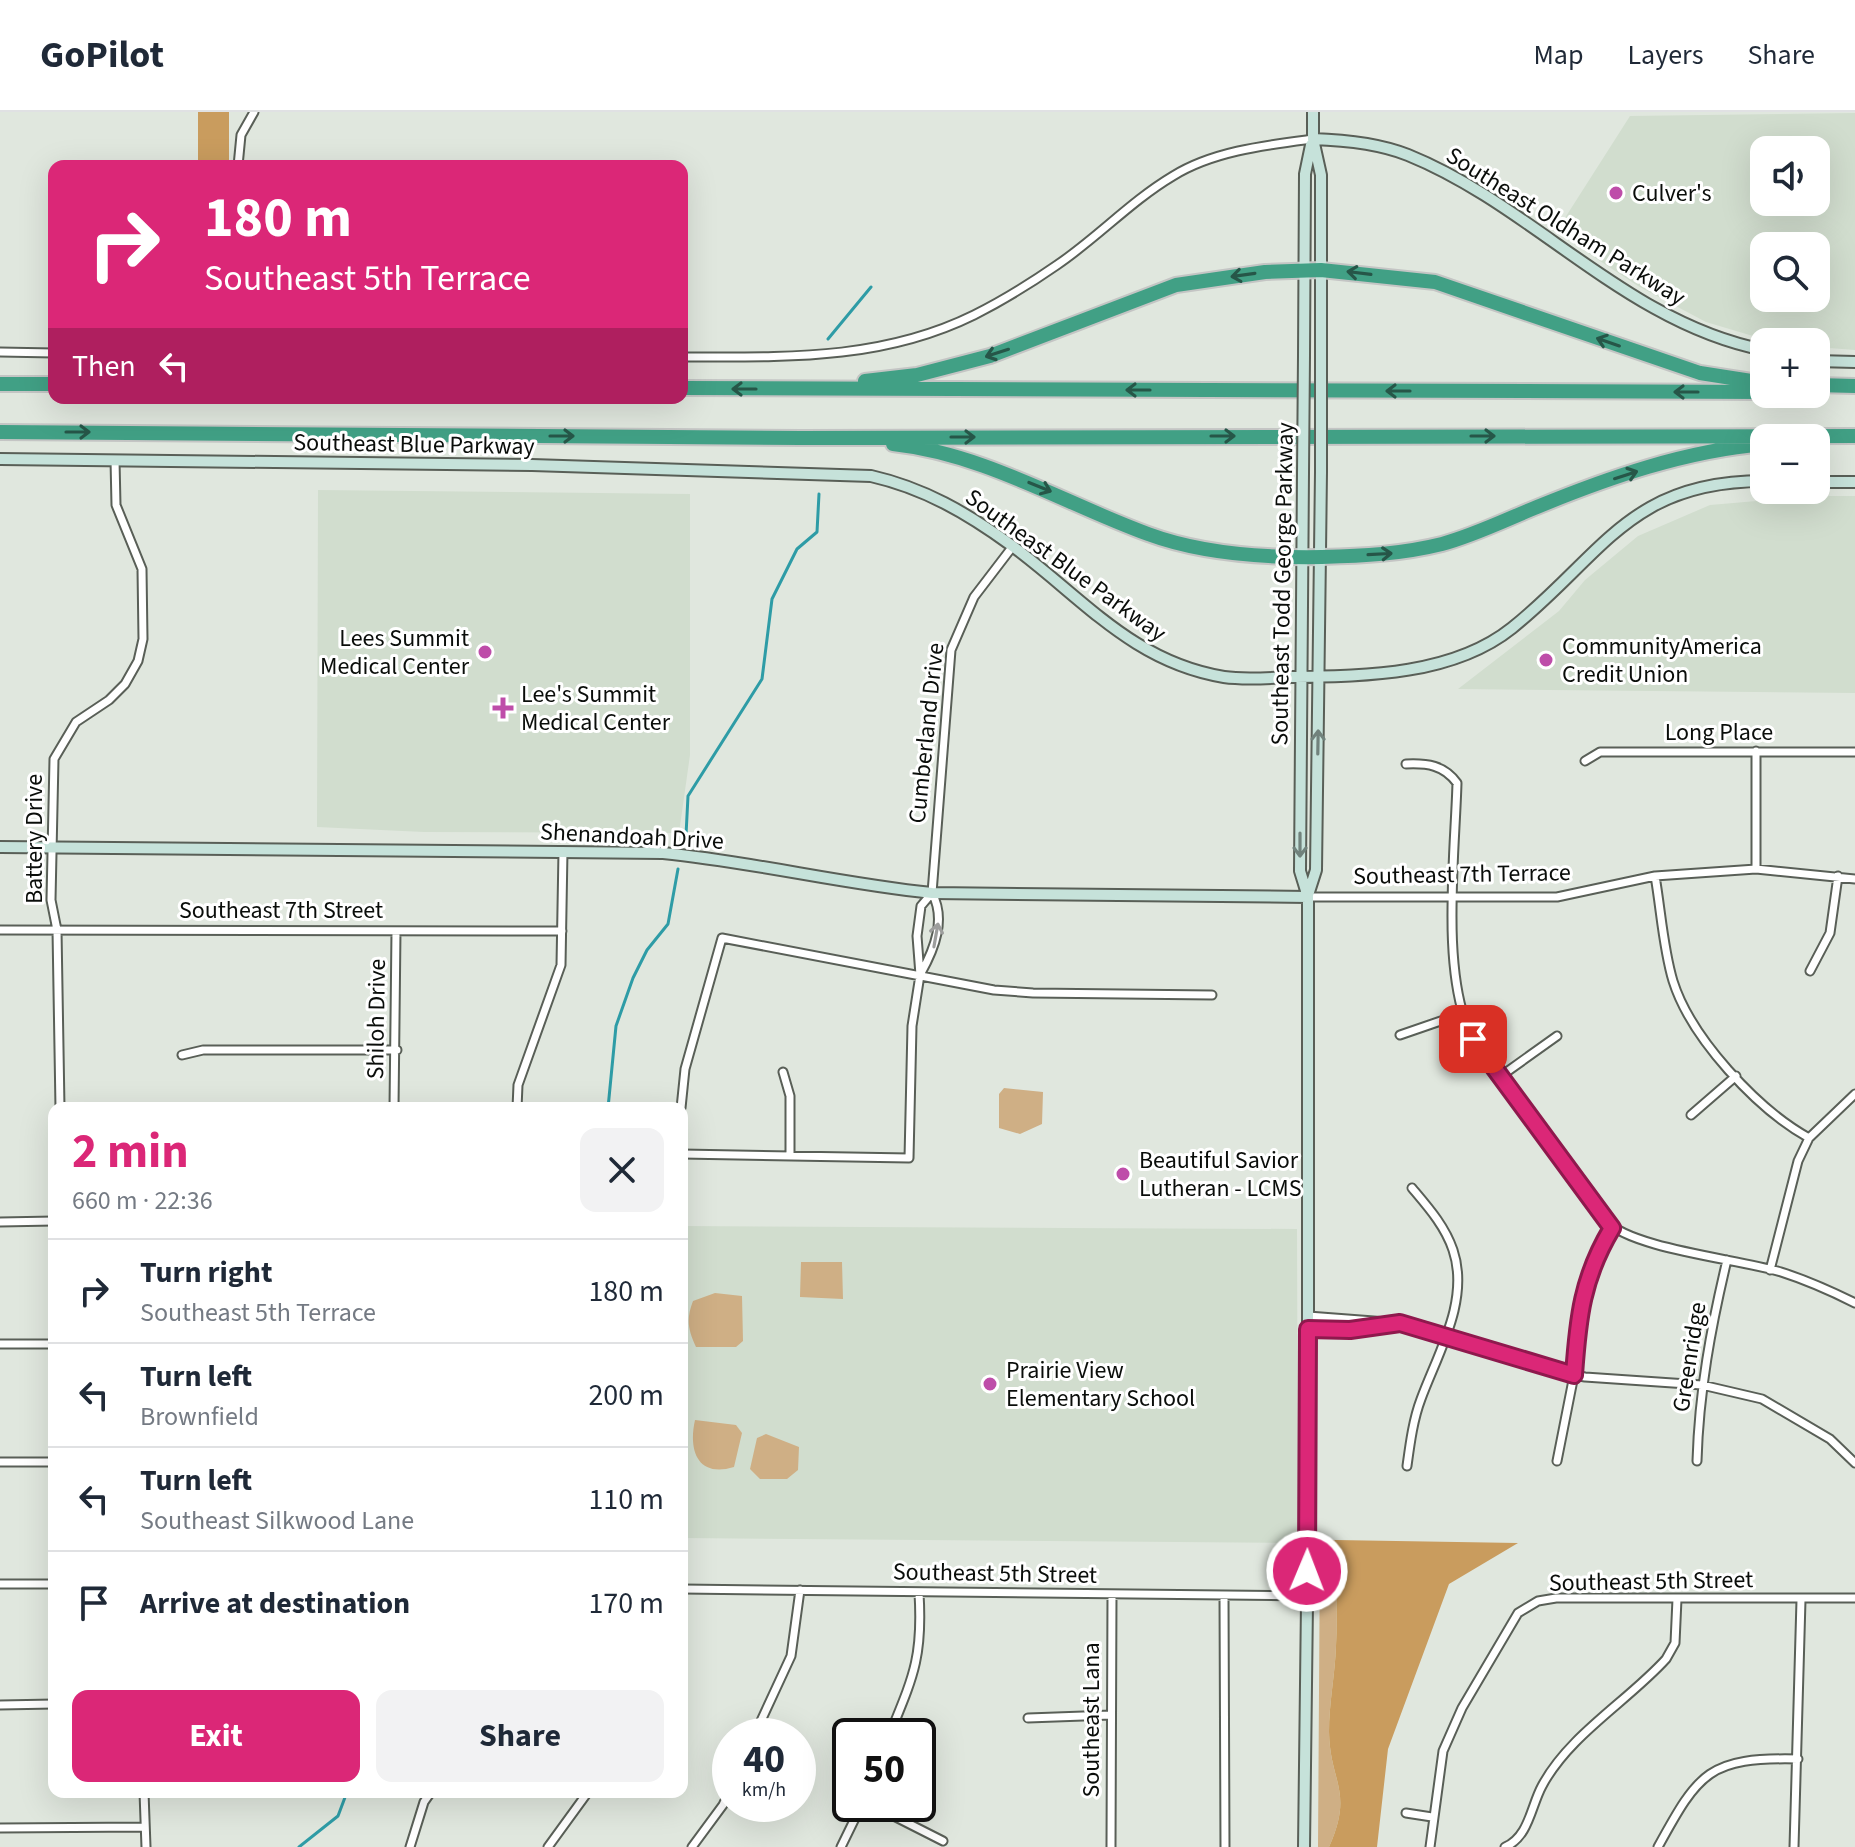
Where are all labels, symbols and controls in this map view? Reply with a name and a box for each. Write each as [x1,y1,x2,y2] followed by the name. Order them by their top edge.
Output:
[40,28,164,82] text: GoPilot
[1533,35,1583,75] text: Map
[1627,35,1703,75] text: Layers
[1747,35,1815,75] text: Share
[1750,136,1830,504] map controls
[1750,136,1830,216] button: sound
[1439,138,1692,315] street label: Southeast Oldham Parkway
[1632,176,1712,211] place label: Culver's
[204,179,352,258] text: 180 m
[1607,184,1625,202] marker: Culver's
[72,192,176,296] icon: right
[1750,232,1830,312] button: search
[204,253,531,304] text: Southeast 5th Terrace
[1346,265,1372,280] one-way arrow
[1231,268,1257,283] one-way arrow
[1750,328,1830,408] button: +
[1596,333,1621,348] one-way arrow
[152,344,196,388] icon: left
[72,345,136,388] text: Then
[985,347,1010,362] one-way arrow
[731,381,758,397] one-way arrow
[1125,382,1152,398] one-way arrow
[1385,383,1412,399] one-way arrow
[1673,384,1700,400] one-way arrow
[1262,422,1303,746] street label: Southeast Todd George Parkway
[64,424,91,440] one-way arrow
[1750,424,1830,504] button: −
[293,425,535,464] street label: Southeast Blue Parkway
[548,428,575,444] one-way arrow
[1209,428,1236,444] one-way arrow
[1469,428,1496,444] one-way arrow
[949,429,976,445] one-way arrow
[1614,466,1639,481] one-way arrow
[958,480,1174,651] street label: Southeast Blue Parkway
[1027,481,1052,495] one-way arrow
[1366,546,1393,561] one-way arrow
[320,621,470,684] place label: Lees Summit Medical Center
[1562,629,1762,692] place label: CommunityAmerica Credit Union
[900,641,953,825] street label: Cumberland Drive
[476,643,494,661] marker: Lees Summit Medical Center
[1537,651,1555,669] marker: CommunityAmerica Credit Union
[521,677,671,740] place label: Lee's Summit Medical Center
[492,697,514,719] marker: Lee's Summit Medical Center
[1665,715,1773,750] street label: Long Place
[1310,729,1325,756] one-way arrow
[17,774,52,904] street label: Battery Drive
[539,814,725,859] street label: Shenandoah Drive
[1292,831,1308,858] one-way arrow
[1353,855,1571,894] street label: Southeast 7th Terrace
[179,893,383,928] street label: Southeast 7th Street
[929,922,944,948] one-way arrow
[358,958,395,1080] street label: Shiloh Drive
[1439,1005,1507,1073] pin
[1451,1017,1495,1061] icon: arrive
[72,1118,189,1186] text: 2 min
[580,1128,664,1212] button: close
[1139,1143,1302,1206] place label: Beautiful Savior Lutheran - LCMS
[1114,1165,1132,1183] marker: Beautiful Savior Lutheran - LCMS
[72,1182,213,1219] text: 660 m · 22:36
[140,1251,272,1294] text: Turn right
[72,1269,116,1313] icon: right
[588,1270,664,1313] text: 180 m
[140,1294,376,1331] text: Southeast 5th Terrace
[1664,1299,1715,1415] street label: Greenridge
[1006,1353,1195,1416] place label: Prairie View Elementary School
[140,1355,252,1398] text: Turn left
[72,1373,116,1417] icon: left
[588,1374,664,1417] text: 200 m
[981,1375,999,1393] marker: Prairie View Elementary School
[140,1398,259,1435] text: Brownfield
[140,1459,252,1502] text: Turn left
[72,1477,116,1521] icon: left
[588,1478,664,1521] text: 110 m
[140,1502,414,1539] text: Southeast Silkwood Lane
[1265,1529,1349,1613] position arrow
[893,1554,1097,1593] street label: Southeast 5th Street
[1549,1562,1753,1601] street label: Southeast 5th Street
[72,1581,116,1625] icon: arrive
[140,1582,410,1625] text: Arrive at destination
[588,1582,664,1625] text: 170 m
[1074,1642,1109,1798] street label: Southeast Lana
[72,1690,360,1782] button: Exit
[376,1690,664,1782] button: Share
[832,1718,936,1822] speed limit sign: 50
[743,1731,785,1788] text: 40
[742,1776,786,1804] text: km/h

